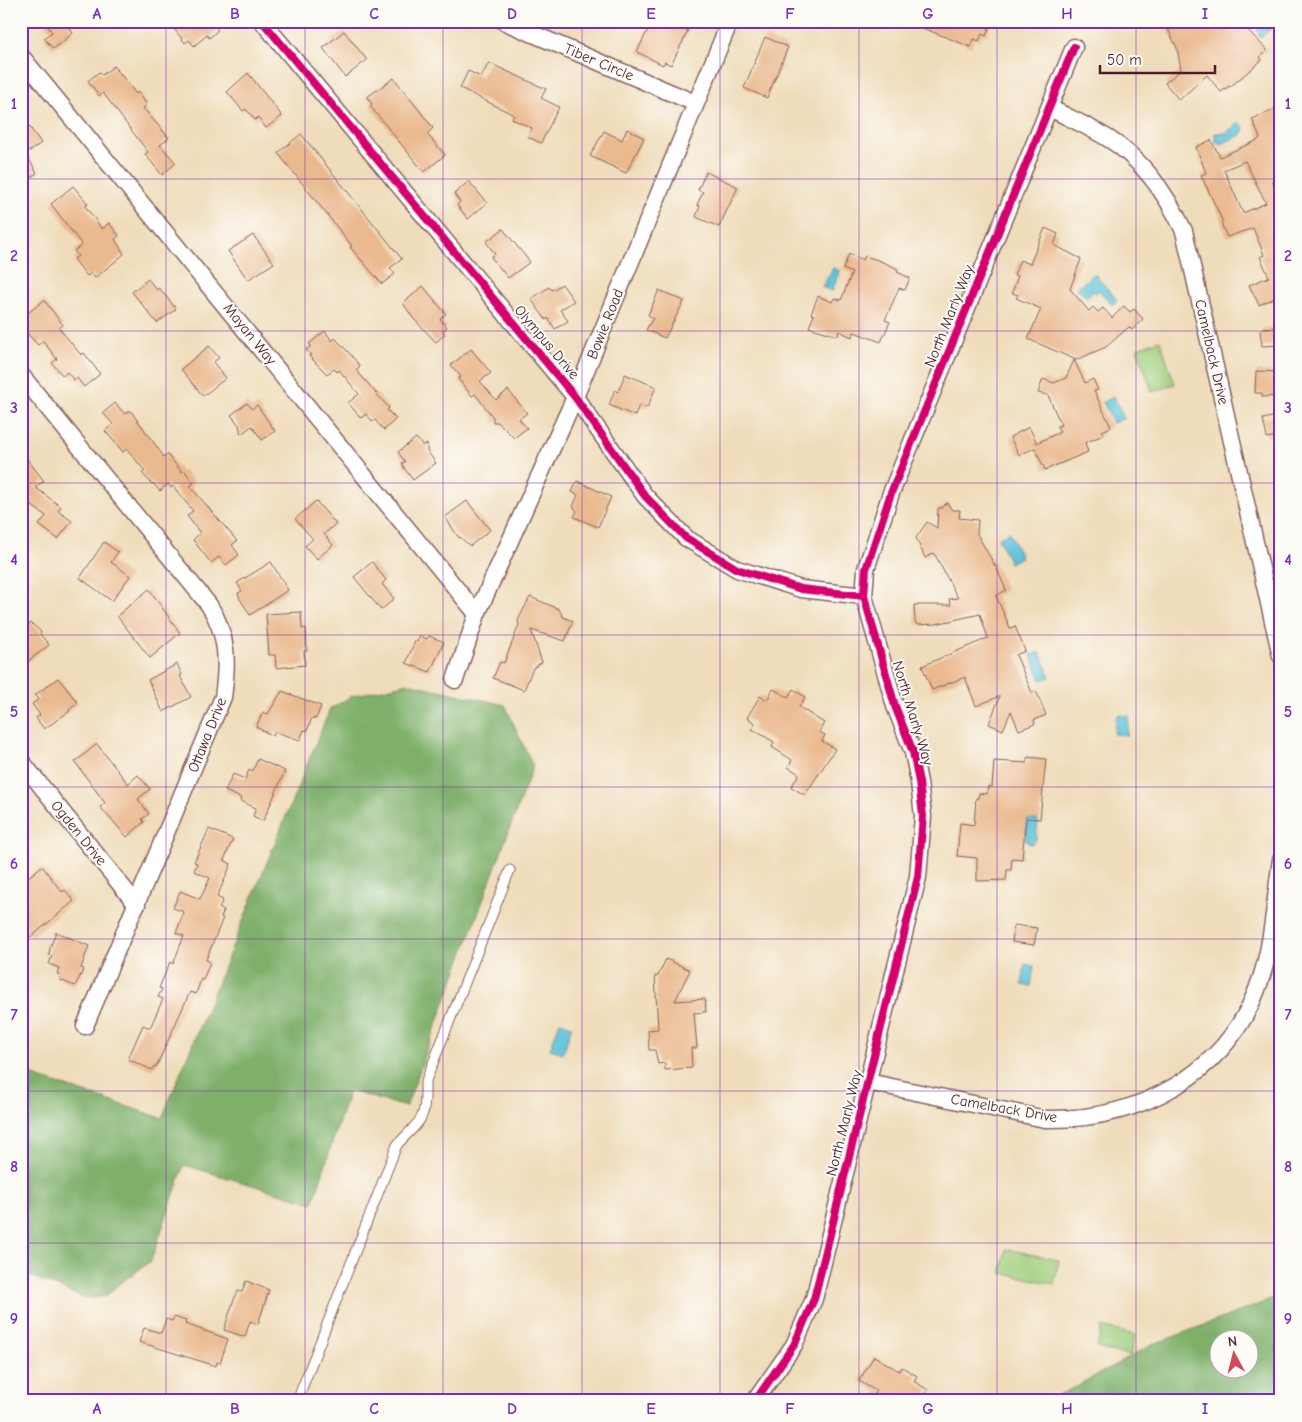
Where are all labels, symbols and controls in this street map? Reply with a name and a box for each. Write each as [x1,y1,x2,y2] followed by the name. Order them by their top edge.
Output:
[93,5,102,23] text: A
[230,5,240,23] text: B
[369,5,379,23] text: C
[507,5,517,23] text: D
[646,5,656,23] text: E
[785,5,795,23] text: F
[922,5,934,23] text: G
[1061,5,1073,23] text: H
[1202,5,1208,23] text: I
[561,39,637,85] street label: Tiber Circle
[1100,42,1214,74] scale bar
[1107,51,1142,69] text: 50 m
[11,95,17,113] text: 1
[1285,95,1291,113] text: 1
[10,247,18,265] text: 2
[1284,247,1292,265] text: 2
[920,262,978,370] street label: North Marly Way
[583,286,627,362] street label: Bowie Road
[1191,298,1233,407] street label: Camelback Drive
[220,299,281,369] street label: Mayan Way
[511,301,584,383] street label: Olympus Drive
[10,399,18,417] text: 3
[1284,399,1292,417] text: 3
[10,551,18,569] text: 4
[1284,551,1292,569] text: 4
[888,658,938,768] street label: North Marly Way
[184,694,230,775] street label: Ottawa Drive
[10,703,18,721] text: 5
[1284,703,1292,721] text: 5
[47,797,111,870] street label: Ogden Drive
[10,855,18,873] text: 6
[1284,855,1292,873] text: 6
[10,1006,18,1024] text: 7
[1284,1006,1292,1024] text: 7
[822,1068,866,1178] street label: North Marly Way
[949,1090,1059,1126] street label: Camelback Drive
[10,1158,18,1176] text: 8
[1284,1158,1292,1176] text: 8
[10,1310,18,1328] text: 9
[1284,1310,1292,1328] text: 9
[1210,1330,1260,1380] north arrow
[1227,1333,1238,1351] text: N
[93,1400,102,1418] text: A
[230,1400,240,1418] text: B
[369,1400,379,1418] text: C
[507,1400,517,1418] text: D
[646,1400,656,1418] text: E
[785,1400,795,1418] text: F
[922,1400,934,1418] text: G
[1061,1400,1073,1418] text: H
[1202,1400,1208,1418] text: I

